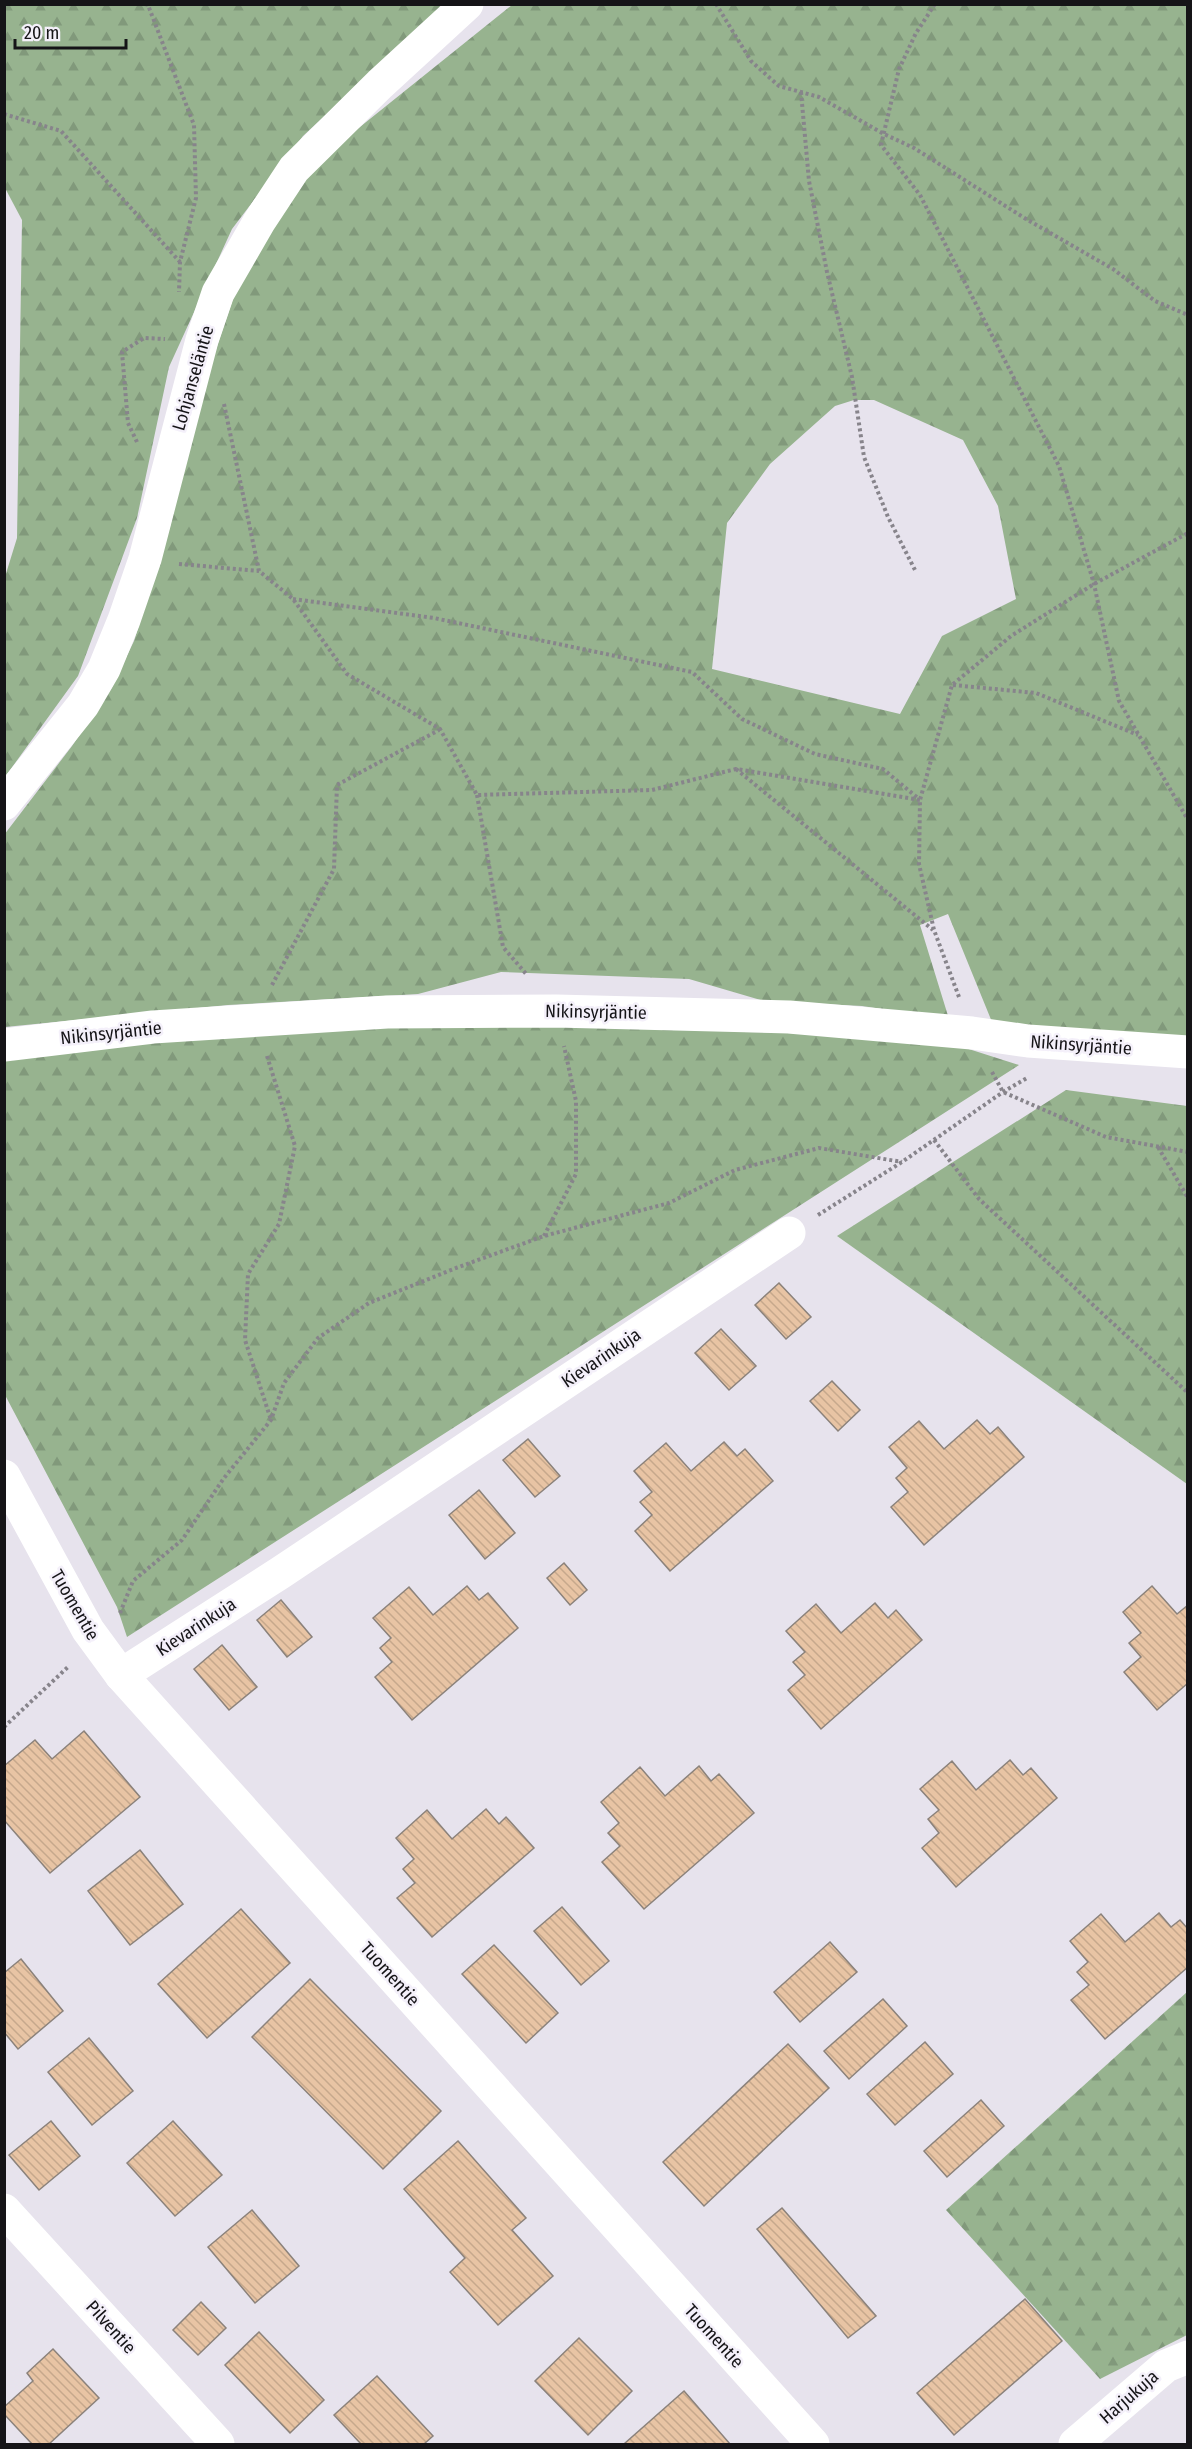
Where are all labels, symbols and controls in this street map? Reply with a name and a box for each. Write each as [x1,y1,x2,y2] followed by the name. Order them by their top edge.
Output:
[15,12,126,50] scale bar
[24,22,59,44] text: 20 m
[168,323,219,433] street label: Lohjanseläntie
[545,1000,647,1024] street label: Nikinsyrjäntie
[59,1017,163,1049] street label: Nikinsyrjäntie
[1030,1030,1133,1060] street label: Nikinsyrjäntie
[557,1323,645,1393] street label: Kievarinkuja
[46,1566,104,1644] street label: Tuomentie
[152,1593,240,1661] street label: Kievarinkuja
[356,1938,424,2010] street label: Tuomentie
[81,2296,141,2358] street label: Pilventie
[680,2300,748,2372] street label: Tuomentie
[1095,2365,1163,2429] street label: Harjukuja

